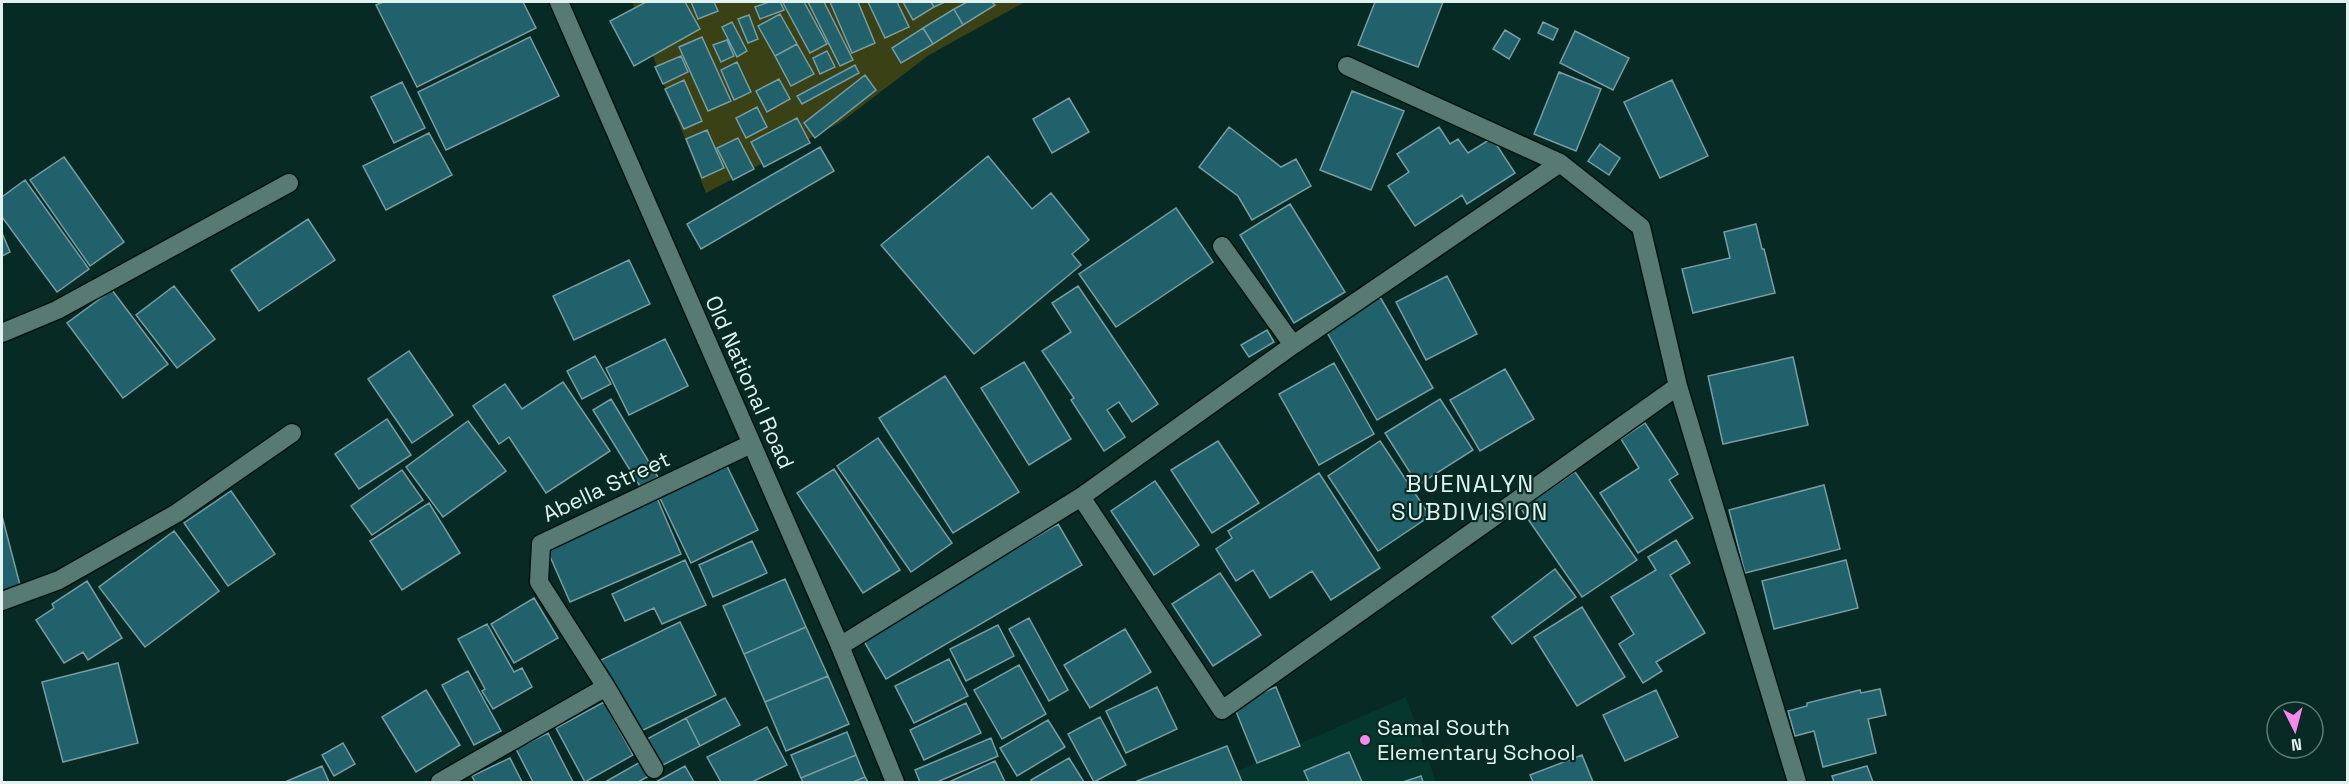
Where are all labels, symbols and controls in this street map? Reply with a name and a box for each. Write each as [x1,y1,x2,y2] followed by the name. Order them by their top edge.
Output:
[699,291,801,473] street label: Old National Road
[538,444,674,528] street label: Abella Street
[1391,468,1549,527] district label: BUENALYN SUBDIVISION
[2265,700,2325,760] north arrow
[1377,713,1576,766] place label: Samal South Elementary School
[1358,733,1372,747] marker: Samal South Elementary School
[2290,733,2303,755] text: N

